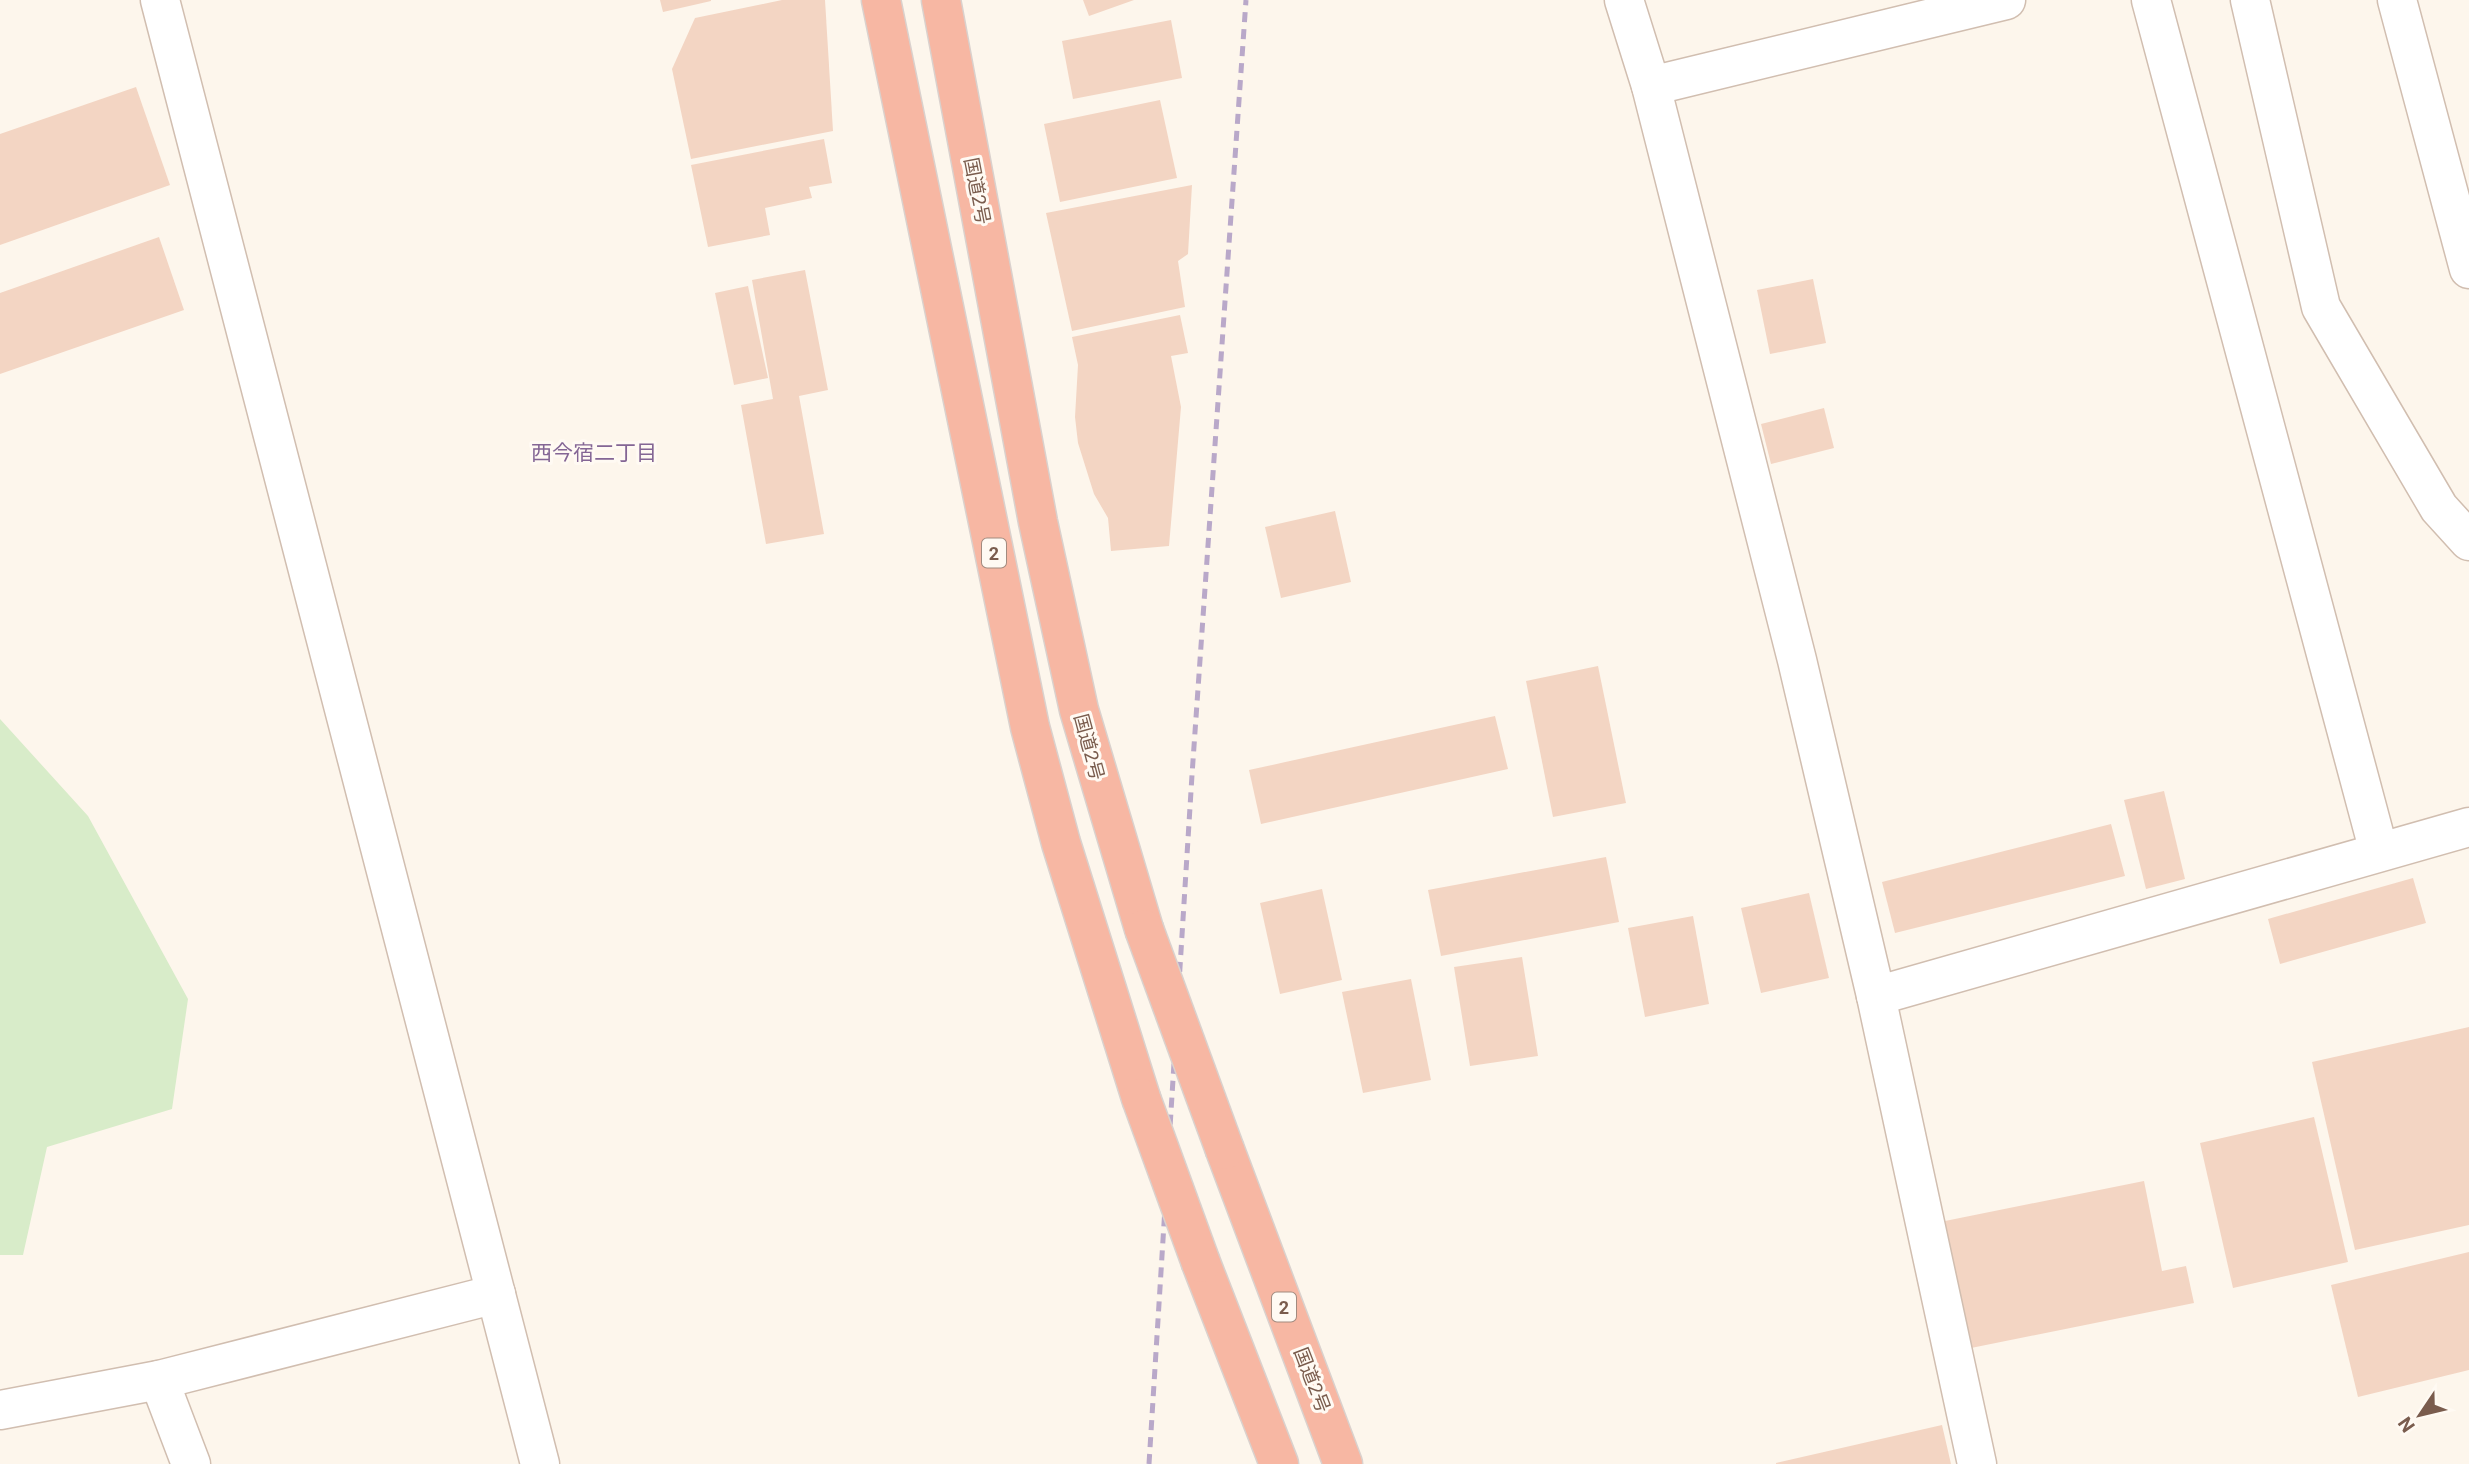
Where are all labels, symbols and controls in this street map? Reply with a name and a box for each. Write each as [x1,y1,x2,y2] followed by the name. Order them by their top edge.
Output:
[959,156,995,226] street label: 国道2号
[531,441,657,465] district label: 西今宿二丁目
[982,538,1006,568] road number: 2
[1069,711,1109,783] street label: 国道2号
[1272,1292,1296,1322] road number: 2
[1289,1344,1335,1416] street label: 国道2号
[2385,1380,2455,1450] north arrow
[2393,1412,2420,1437] text: N

